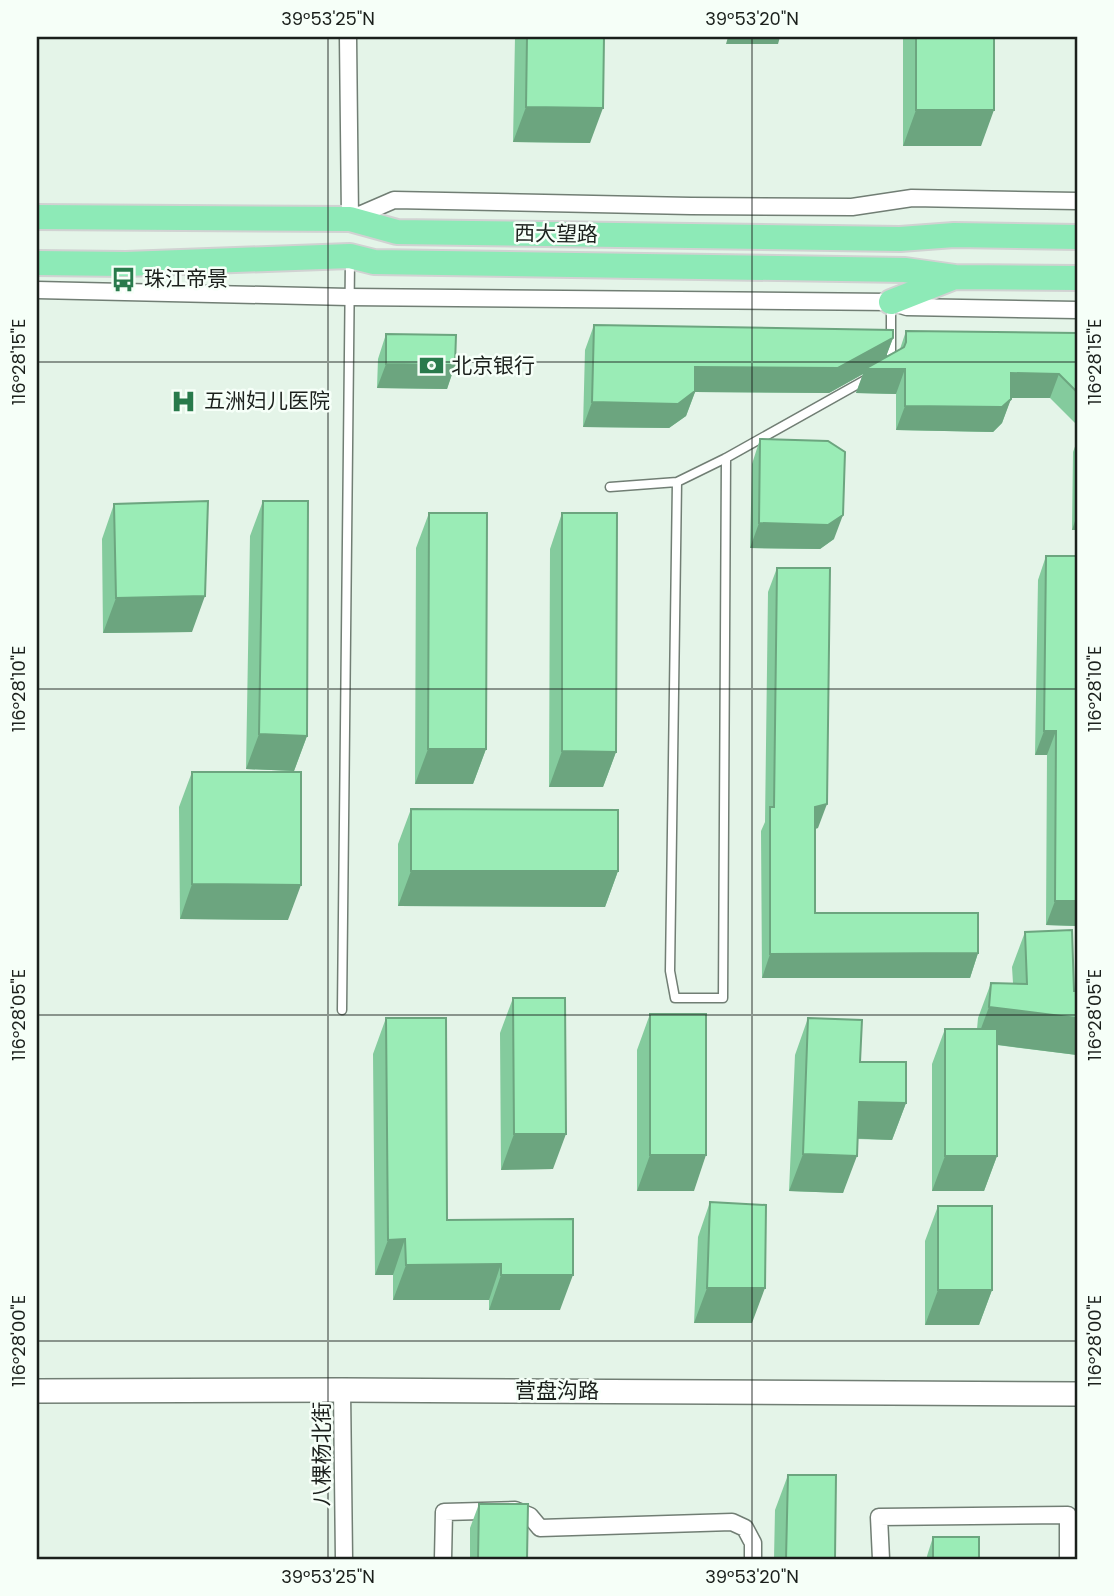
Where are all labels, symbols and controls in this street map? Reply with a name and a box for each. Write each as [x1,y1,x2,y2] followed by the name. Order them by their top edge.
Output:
[281,6,375,31] text: 39°53'25"N
[705,6,799,31] text: 39°53'20"N
[514,218,598,249] street label: 西大望路
[144,264,228,293] place label: 珠江帝景
[110,265,138,293] bus stop icon: 珠江帝景
[6,319,31,405] text: 116°28'15"E
[1082,319,1107,405] text: 116°28'15"E
[451,351,535,380] place label: 北京银行
[417,352,445,380] bank icon: 北京银行
[204,386,330,415] place label: 五洲妇儿医院
[170,387,198,415] hospital icon: 五洲妇儿医院
[6,646,31,732] text: 116°28'10"E
[1082,646,1107,732] text: 116°28'10"E
[6,969,31,1061] text: 116°28'05"E
[1082,969,1107,1061] text: 116°28'05"E
[6,1295,31,1387] text: 116°28'00"E
[1082,1295,1107,1387] text: 116°28'00"E
[515,1376,599,1405] street label: 营盘沟路
[307,1402,336,1507] street label: 八棵杨北街
[281,1564,375,1589] text: 39°53'25"N
[705,1564,799,1589] text: 39°53'20"N

